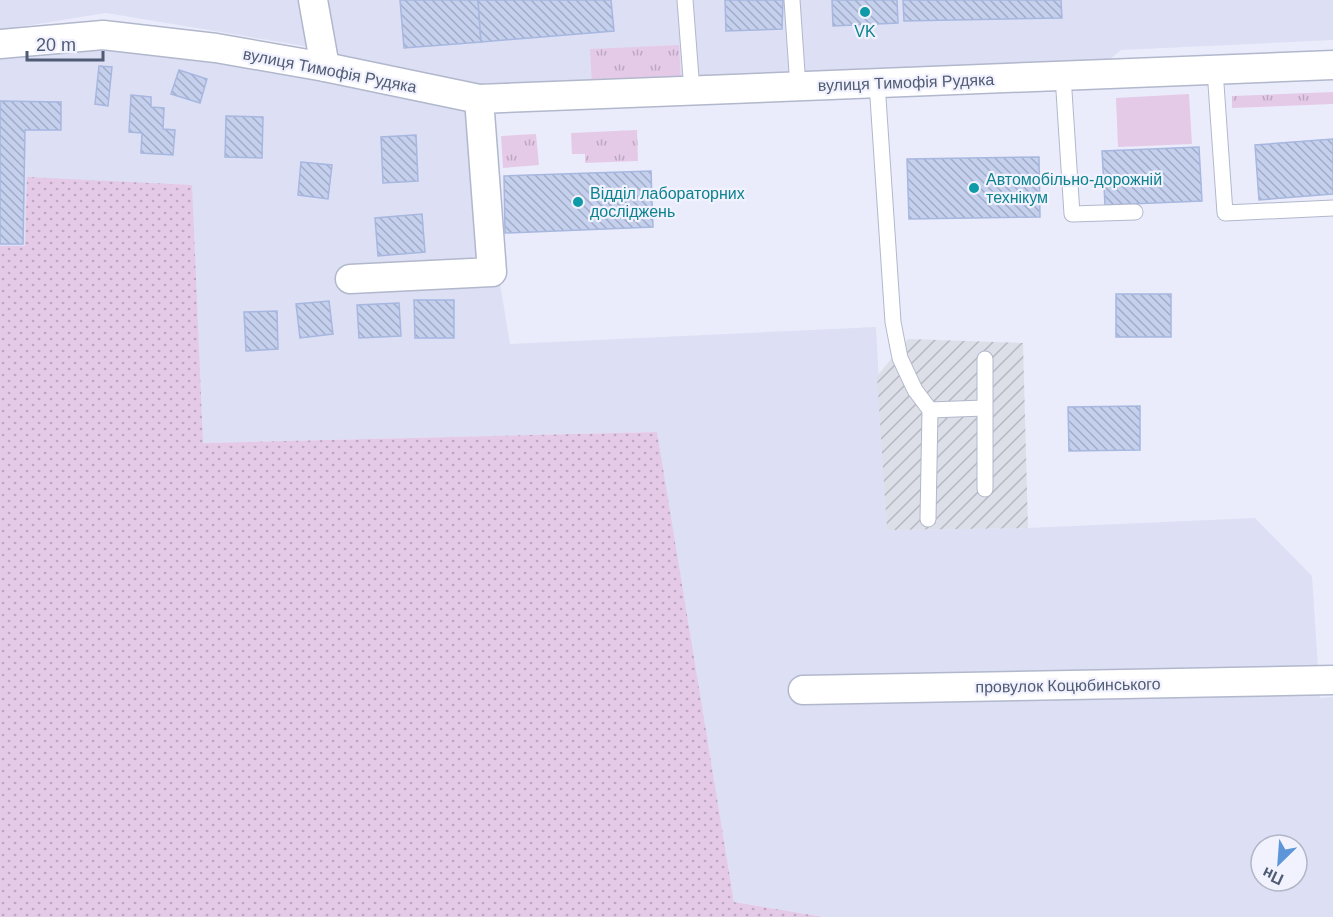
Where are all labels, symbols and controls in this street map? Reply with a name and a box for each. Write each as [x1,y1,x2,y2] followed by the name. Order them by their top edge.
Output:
[858,5,872,19] marker: VK
[854,23,876,40] place label: VK
[27,24,104,62] scale bar
[36,35,76,55] text: 20 m
[242,45,418,96] street label: вулиця Тимофія Рудяка
[818,71,995,94] street label: вулиця Тимофія Рудяка
[986,171,1162,206] place label: Автомобільно-дорожній технікум
[967,181,981,195] marker: Автомобільно-дорожній технікум
[590,185,745,220] place label: Відділ лабораторних досліджень
[571,195,585,209] marker: Відділ лабораторних досліджень
[975,675,1161,696] street label: провулок Коцюбинського
[1249,833,1309,893] north arrow
[1260,864,1286,888] text: Пн

